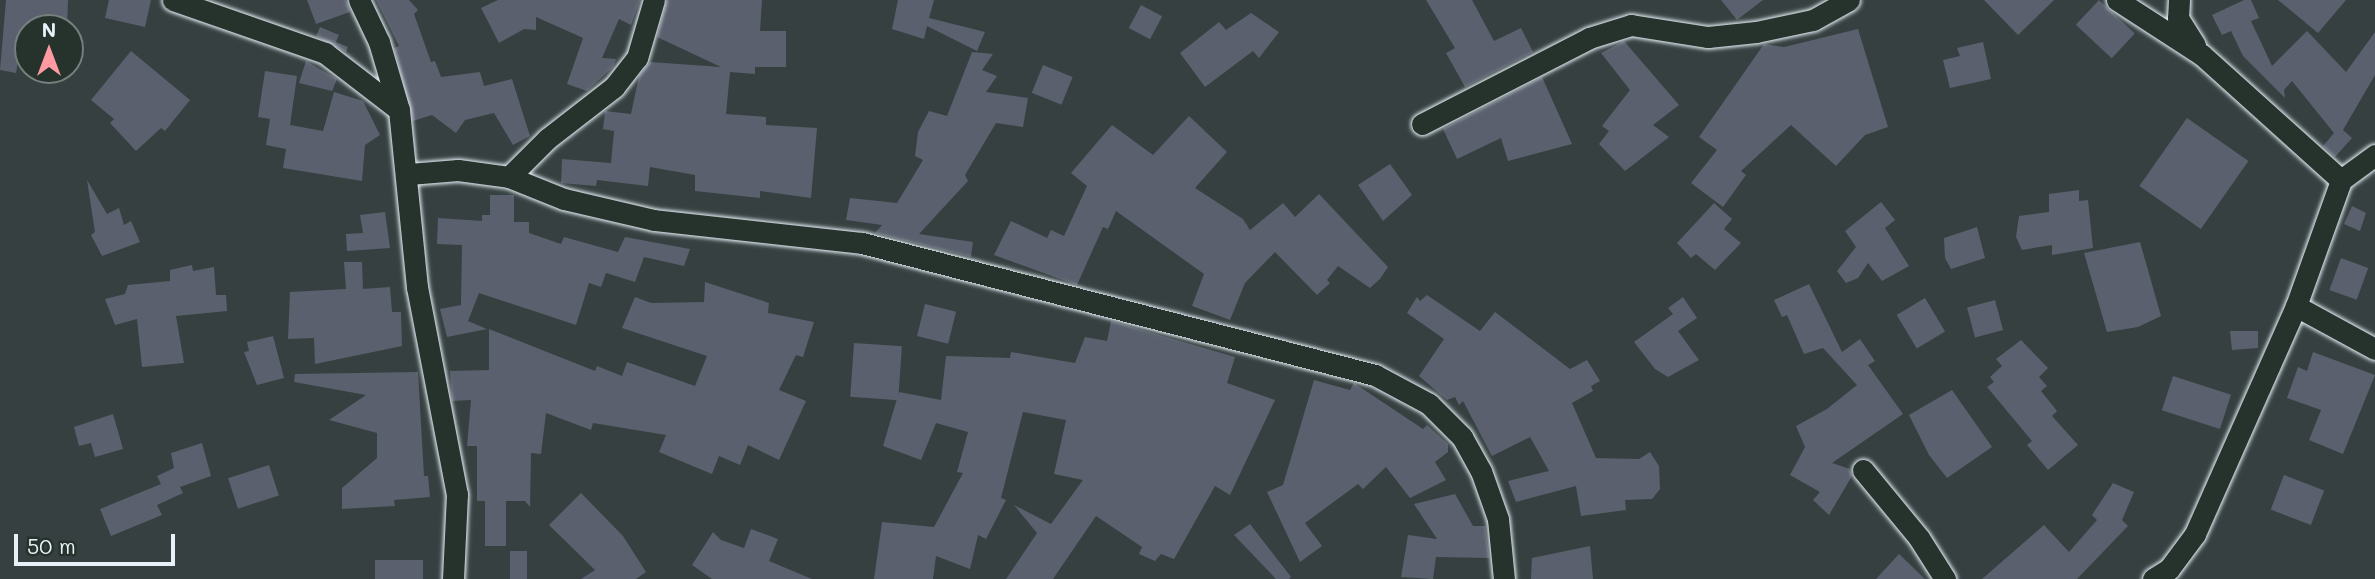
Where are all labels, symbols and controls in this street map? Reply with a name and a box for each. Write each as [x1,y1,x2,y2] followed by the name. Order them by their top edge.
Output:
[14,14,84,84] north arrow
[42,17,56,42] text: N
[18,520,178,564] scale bar
[27,532,76,559] text: 50 m

